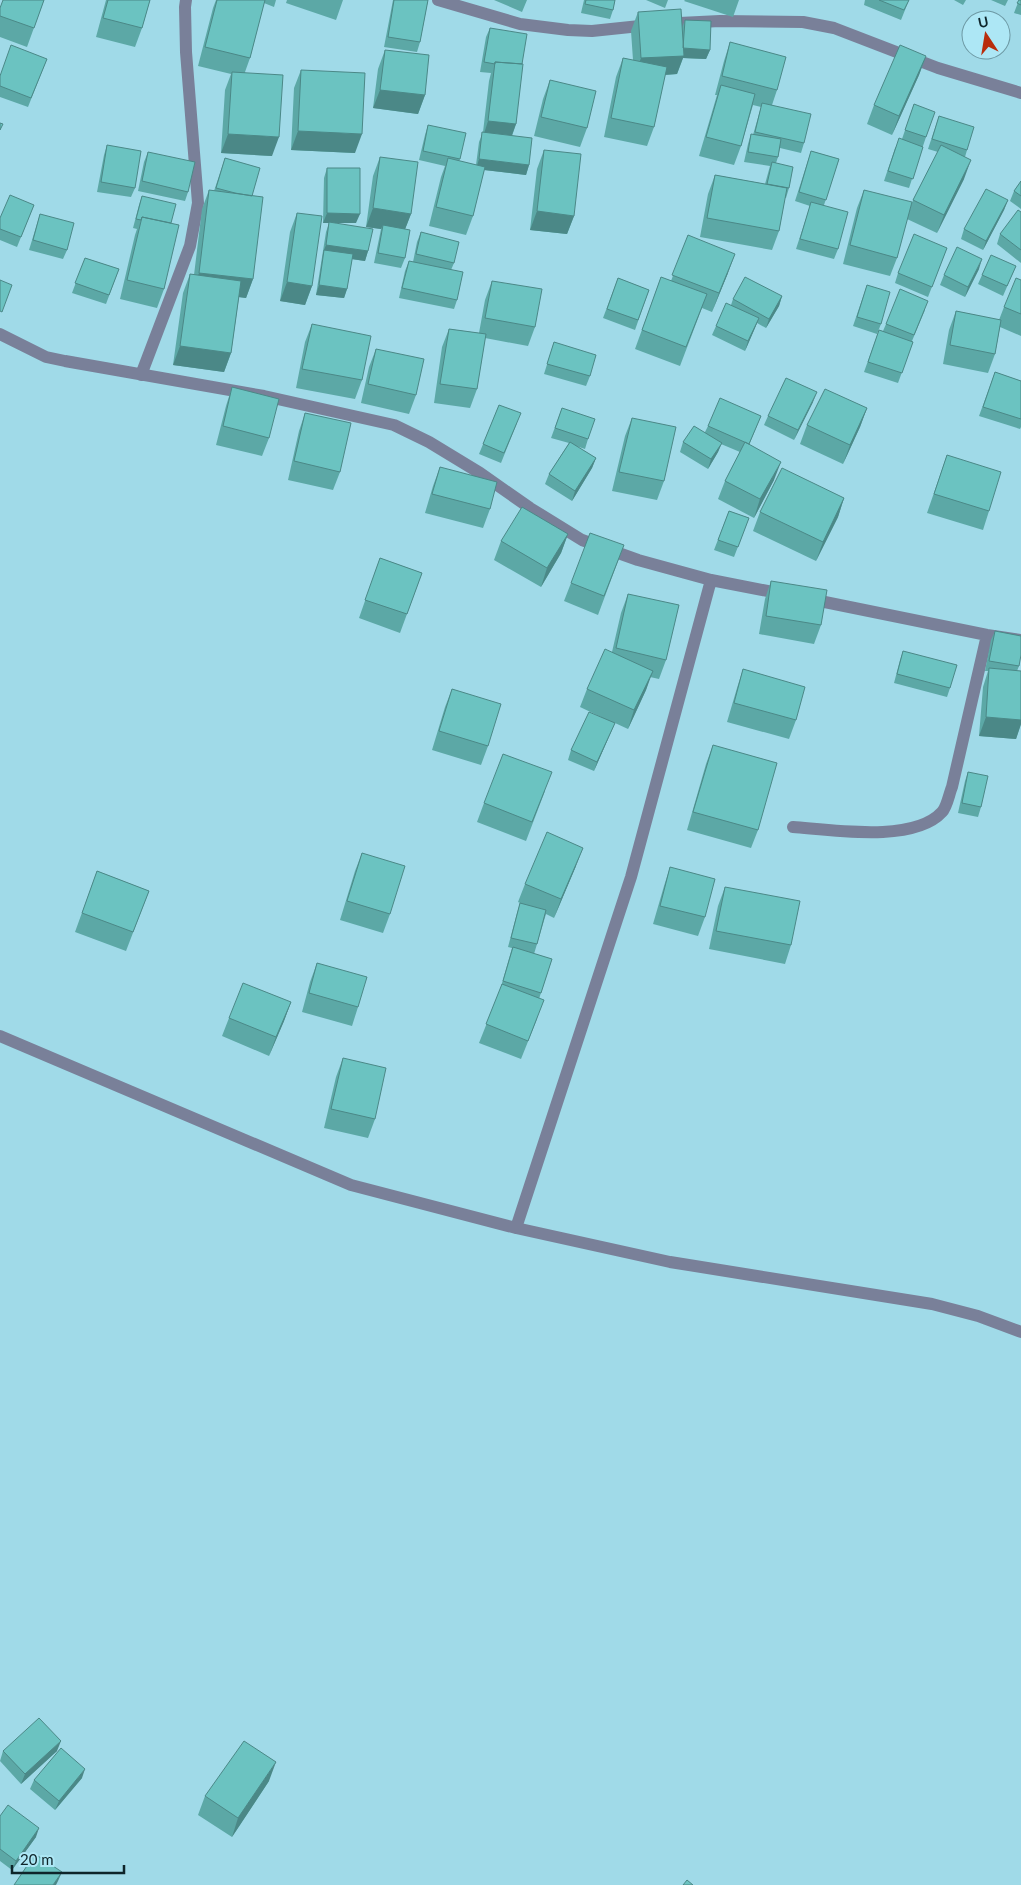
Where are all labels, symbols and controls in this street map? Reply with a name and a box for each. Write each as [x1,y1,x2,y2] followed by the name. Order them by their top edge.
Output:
[961,10,1011,60] north arrow
[976,12,990,31] text: U
[12,1842,125,1874] scale bar
[20,1850,54,1868] text: 20 m

